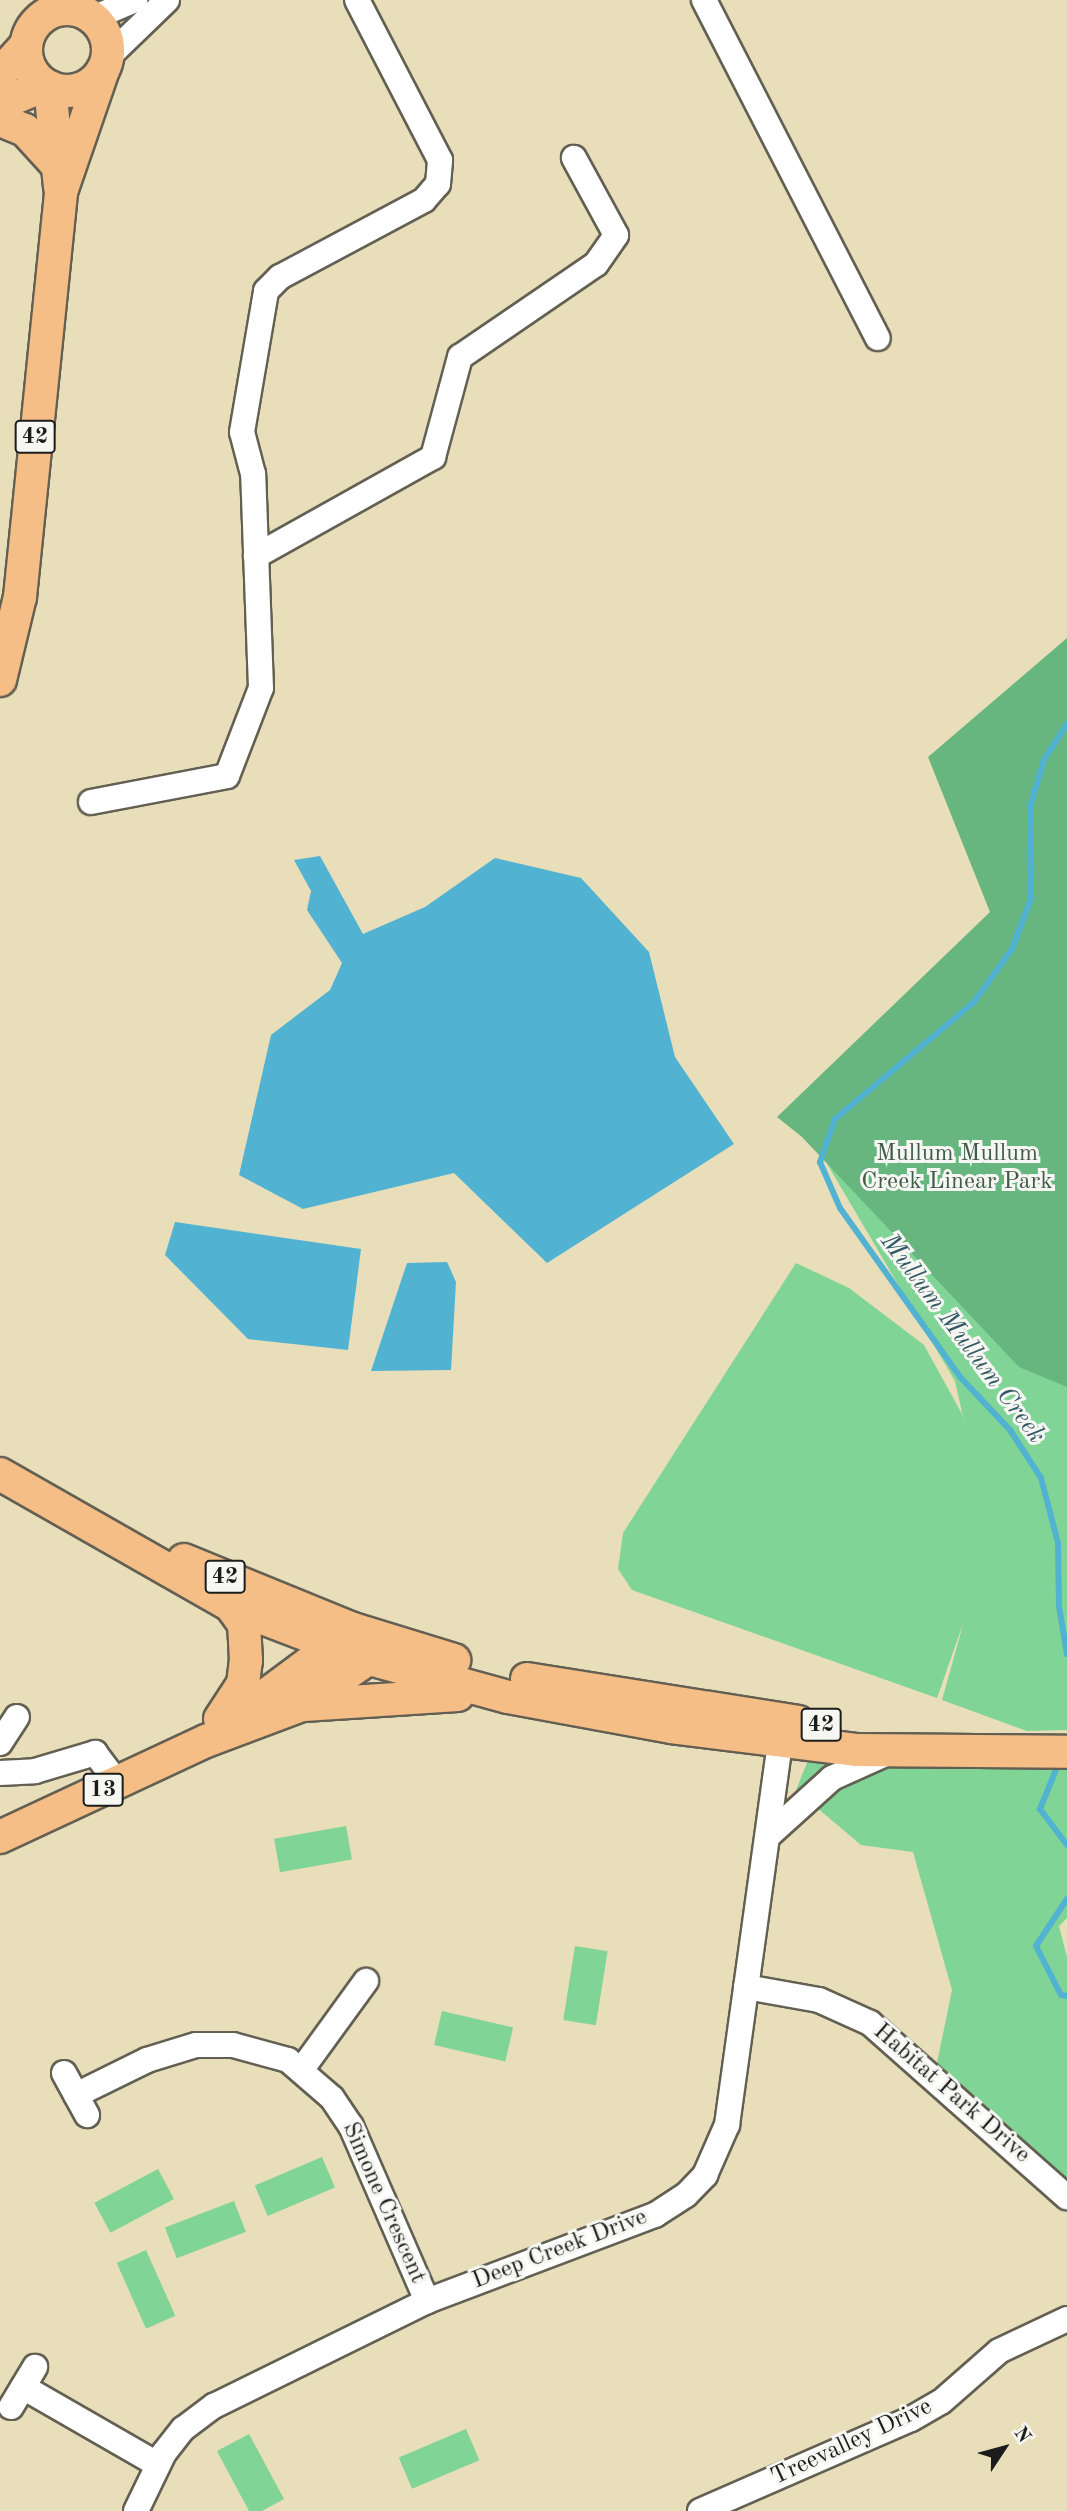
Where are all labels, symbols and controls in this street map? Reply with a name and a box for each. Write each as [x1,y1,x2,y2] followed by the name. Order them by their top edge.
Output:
[14,418,56,457] road number: 42
[861,1141,1053,1197] park label: Mullum Mullum Creek Linear Park
[873,1228,1051,1450] water label: Mullum Mullum Creek
[204,1558,246,1596] road number: 42
[800,1706,842,1744] road number: 42
[82,1770,124,1810] road number: 13
[867,2018,1035,2170] street label: Habitat Park Drive
[335,2118,431,2288] street label: Simone Crescent
[469,2203,651,2297] street label: Deep Creek Drive
[767,2393,937,2493] street label: Treevalley Drive
[969,2413,1039,2483] north arrow
[1009,2424,1033,2447] text: N

